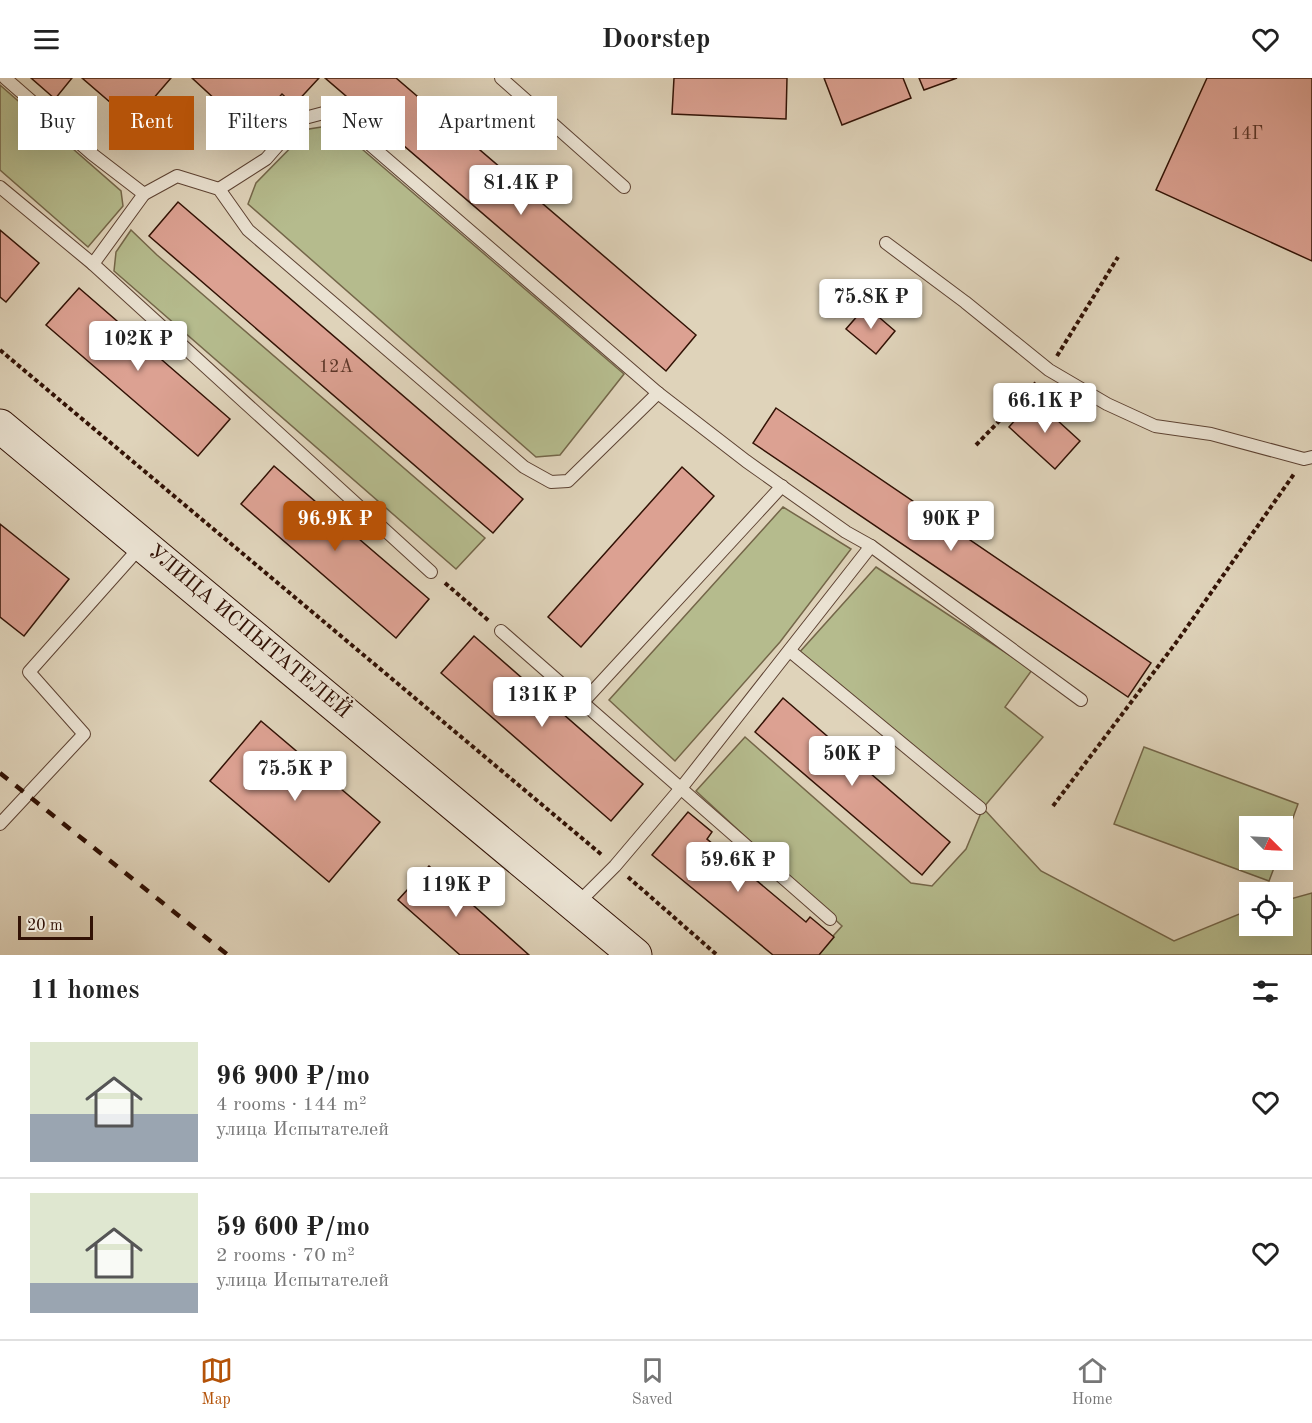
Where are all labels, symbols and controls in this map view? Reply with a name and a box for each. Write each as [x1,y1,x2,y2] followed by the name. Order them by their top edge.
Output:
[30,23,63,56] icon: menu
[1249,23,1282,56] icon: heart
[601,26,711,53] text: Doorstep
[18,96,97,150] chip: Buy
[109,96,194,150] chip: Rent
[206,96,309,150] chip: Filters
[321,96,405,150] chip: New
[417,96,557,150] chip: Apartment
[1231,125,1263,143] house number: 14Г
[466,165,576,216] pin: 81.4K ₽
[483,174,559,194] text: 81.4K ₽
[816,279,926,330] pin: 75.8K ₽
[833,288,909,308] text: 75.8K ₽
[89,321,187,372] pin: 102K ₽
[103,330,173,350] text: 102K ₽
[319,358,354,376] house number: 12А
[990,383,1100,434] pin: 66.1K ₽
[1007,392,1083,412] text: 66.1K ₽
[280,501,390,552] pin: 96.9K ₽
[909,501,993,552] pin: 90K ₽
[297,510,373,530] text: 96.9K ₽
[922,510,980,530] text: 90K ₽
[144,537,357,723] street label: УЛИЦА ИСПЫТАТЕЛЕЙ
[493,677,591,728] pin: 131K ₽
[507,686,577,706] text: 131K ₽
[810,736,894,787] pin: 50K ₽
[823,745,881,765] text: 50K ₽
[240,751,350,802] pin: 75.5K ₽
[257,760,333,780] text: 75.5K ₽
[1239,816,1293,870] north arrow
[1239,816,1293,936] map controls
[683,842,793,893] pin: 59.6K ₽
[700,851,776,871] text: 59.6K ₽
[407,867,505,918] pin: 119K ₽
[421,876,491,896] text: 119K ₽
[1239,882,1293,936] button: locate
[18,913,93,940] scale bar
[27,918,63,934] text: 20 m
[1249,975,1282,1008] icon: filters
[30,978,139,1004] text: 11 homes
[216,1064,370,1090] text: 96 900 ₽/mo
[78,1066,150,1138] icon: home
[1249,1086,1282,1119] icon: heart
[216,1095,366,1115] text: 4 rooms · 144 m²
[216,1120,389,1140] text: улица Испытателей
[216,1215,370,1241] text: 59 600 ₽/mo
[78,1217,150,1289] icon: home
[1249,1237,1282,1270] icon: heart
[216,1246,355,1266] text: 2 rooms · 70 m²
[216,1271,389,1291] text: улица Испытателей
[200,1354,233,1410] tab: Map
[632,1354,673,1410] tab: Saved
[1072,1354,1112,1410] tab: Home

